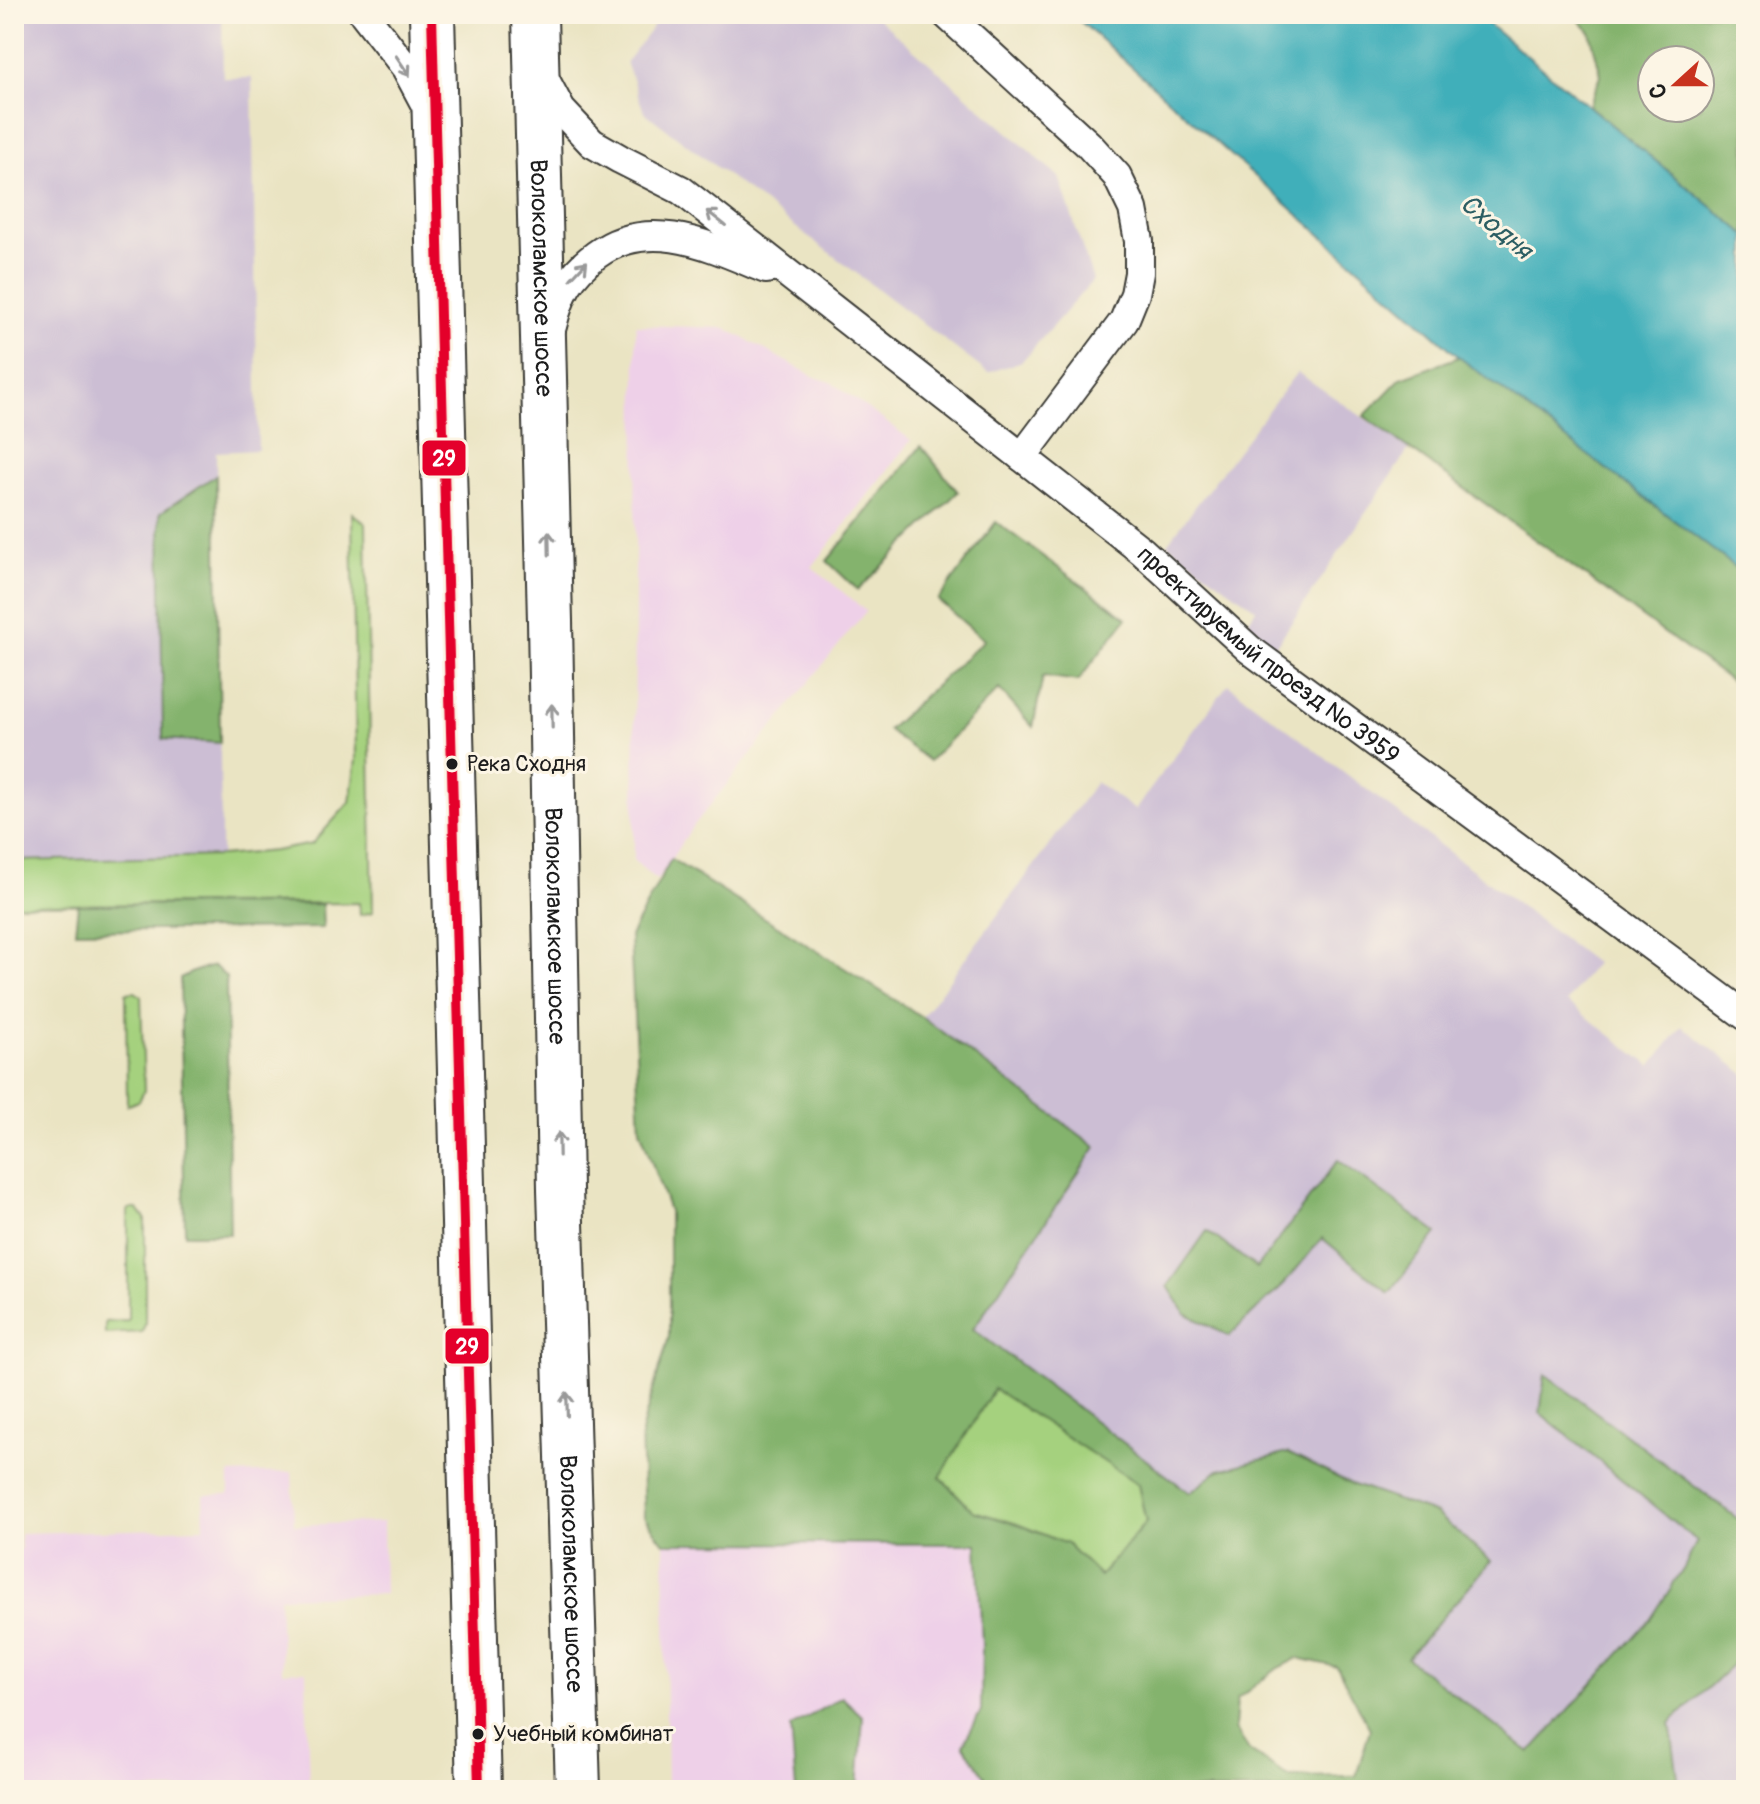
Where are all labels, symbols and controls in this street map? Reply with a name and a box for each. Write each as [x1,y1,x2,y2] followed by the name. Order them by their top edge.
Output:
[1636,44,1716,124] north arrow
[395,54,412,76] one-way arrow
[1643,79,1674,102] text: С
[524,159,559,397] street label: Волоколамское шоссе
[1454,188,1541,268] water label: Сходня
[706,209,727,226] one-way arrow
[570,260,589,280] one-way arrow
[421,439,467,477] line badge: 29
[432,445,456,473] text: 29
[541,530,556,557] one-way arrow
[1131,540,1405,770] street label: проектируемый проезд № 3959
[544,703,560,730] one-way arrow
[467,750,586,778] place label: Река Сходня
[444,756,460,772] marker: Река Сходня
[539,807,572,1045] street label: Волоколамское шоссе
[551,1131,567,1158] one-way arrow
[444,1327,490,1365] line badge: 29
[455,1333,479,1361] text: 29
[559,1391,574,1418] one-way arrow
[553,1454,590,1693] street label: Волоколамское шоссе
[493,1720,674,1748] place label: Учебный комбинат
[470,1726,486,1742] marker: Учебный комбинат

